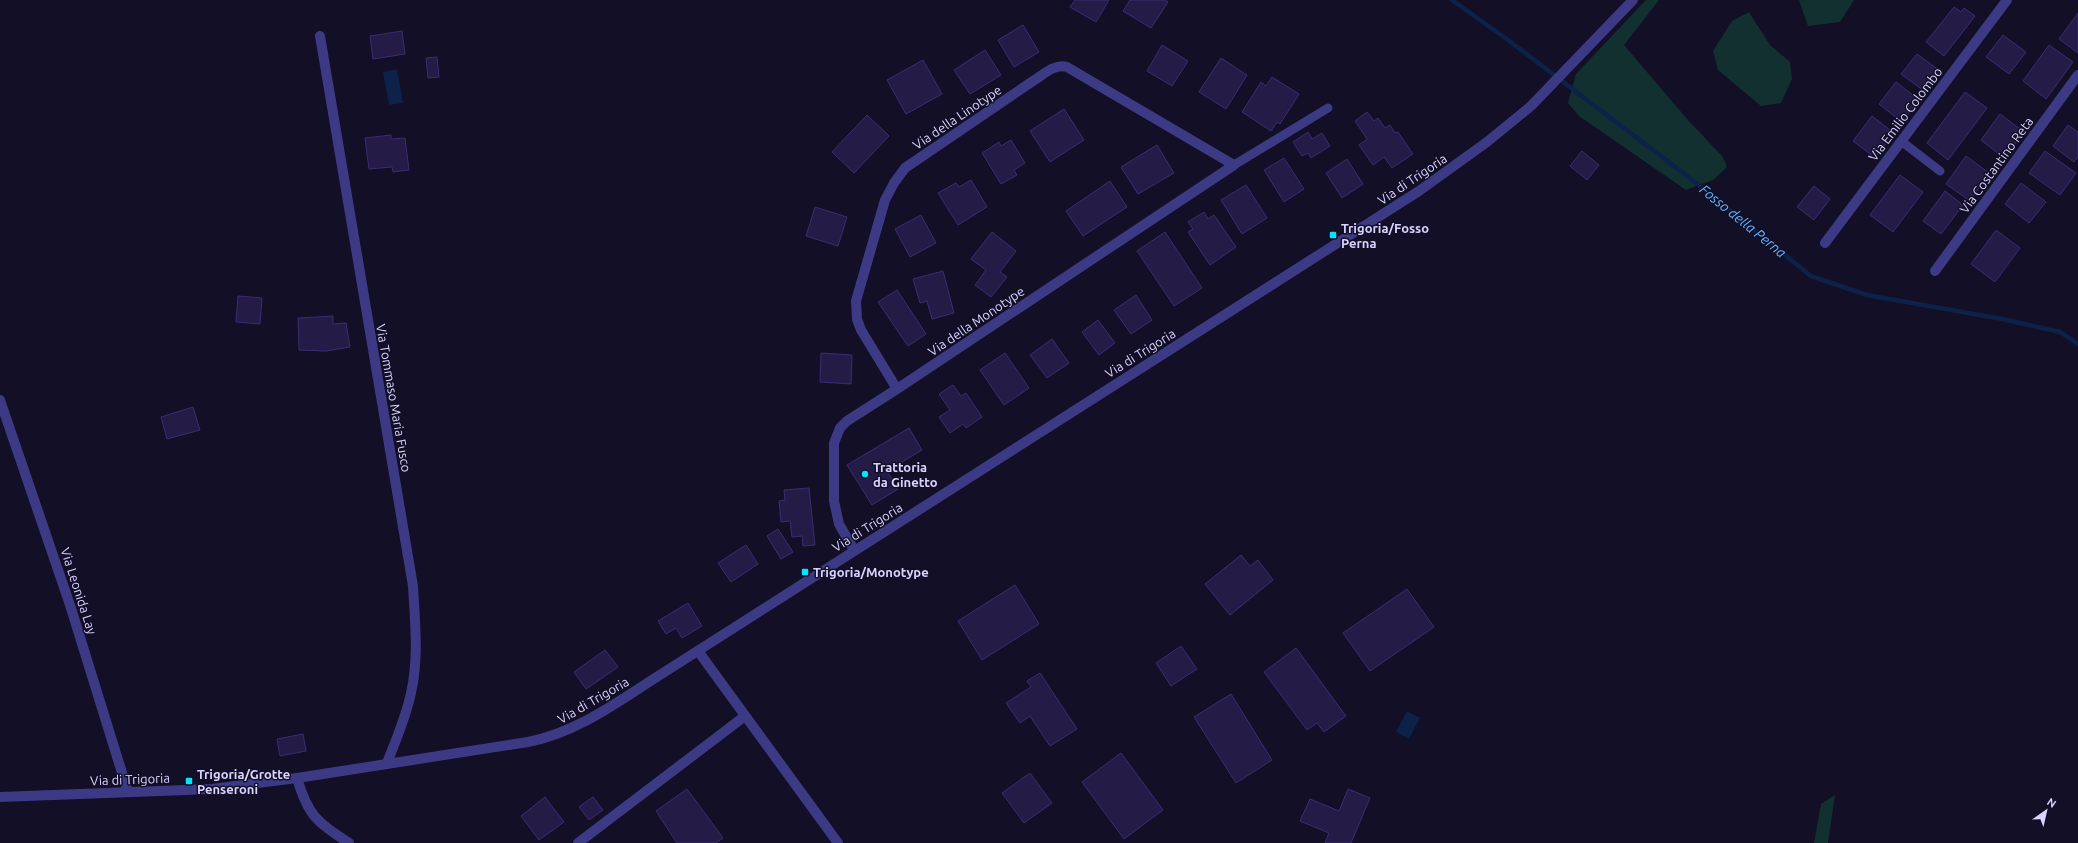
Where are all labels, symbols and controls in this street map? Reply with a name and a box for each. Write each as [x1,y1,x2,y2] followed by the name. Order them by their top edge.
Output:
[1865,65,1945,163] street label: Via Emilio Colombo
[910,82,1004,152] street label: Via della Linotype
[1956,114,2036,216] street label: Via Costantino Reta
[1375,151,1449,207] street label: Via di Trigoria
[1697,181,1790,261] water label: Fosso della Perna
[1341,221,1429,250] place label: Trigoria/Fosso Perna
[1328,230,1338,240] marker: Trigoria/Fosso Perna
[925,284,1027,358] street label: Via della Monotype
[374,323,414,473] street label: Via Tommaso Maria Fusco
[1102,326,1178,380] street label: Via di Trigoria
[873,460,938,489] place label: Trattoria da Ginetto
[860,469,870,479] marker: Trattoria da Ginetto
[829,500,905,554] street label: Via di Trigoria
[58,546,100,636] street label: Via Leonida Lay
[813,565,929,579] place label: Trigoria/Monotype
[800,567,810,577] marker: Trigoria/Monotype
[555,674,631,726] street label: Via di Trigoria
[197,767,290,796] place label: Trigoria/Grotte Penseroni
[90,771,170,787] street label: Via di Trigoria
[184,776,194,786] marker: Trigoria/Grotte Penseroni
[2026,791,2066,831] north arrow
[2045,795,2058,810] text: N

